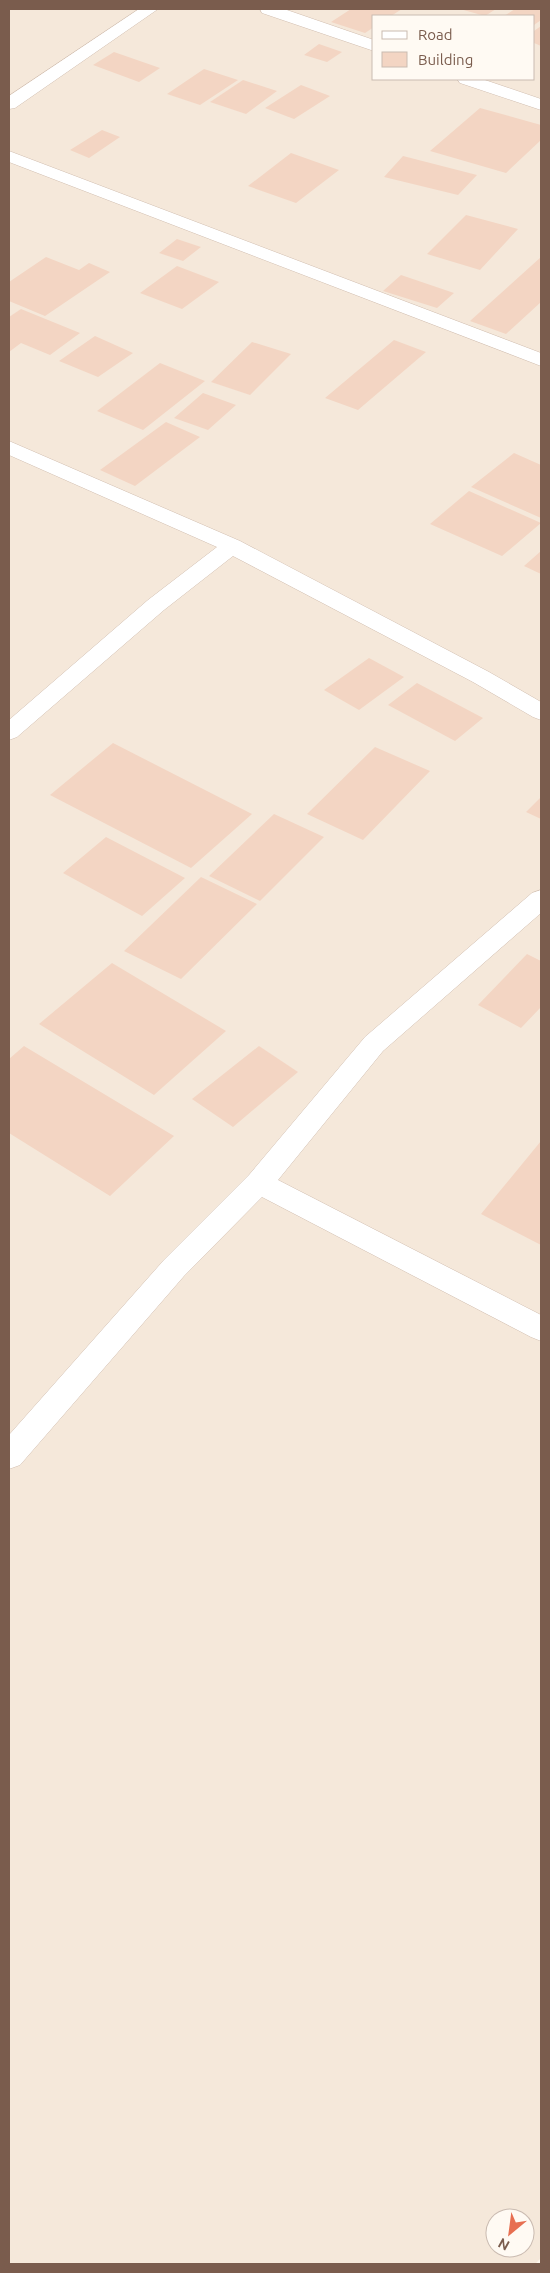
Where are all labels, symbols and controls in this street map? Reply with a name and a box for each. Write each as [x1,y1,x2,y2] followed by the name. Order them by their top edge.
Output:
[372,15,535,80] legend
[418,26,453,43] text: Road
[418,51,473,68] text: Building
[485,2208,535,2258] north arrow
[495,2235,512,2254] text: N

